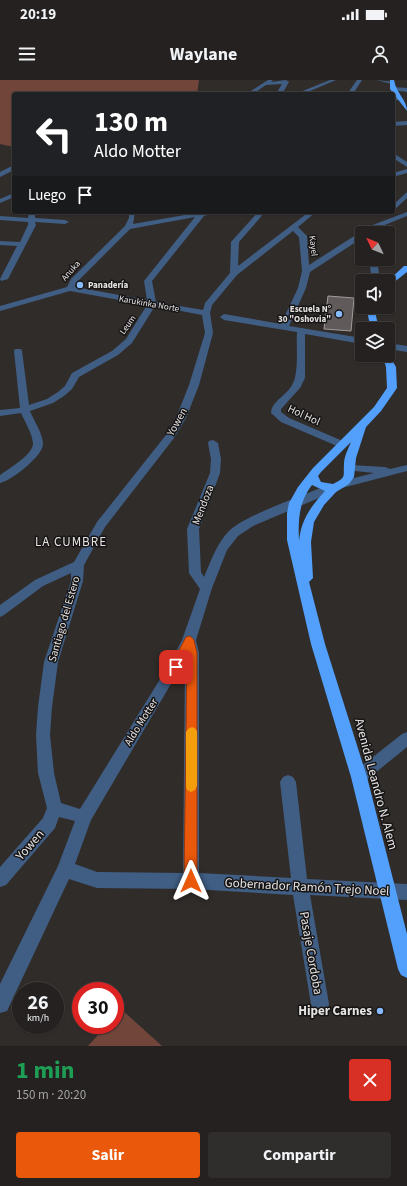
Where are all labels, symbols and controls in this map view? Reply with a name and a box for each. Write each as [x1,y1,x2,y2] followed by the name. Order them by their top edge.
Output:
[20,4,56,25] text: 20:19
[170,42,237,67] text: Waylane
[16,43,38,65] icon: menu
[369,43,391,65] icon: person
[94,102,168,142] text: 130 m
[28,108,80,160] icon: left
[94,139,181,164] text: Aldo Motter
[74,184,96,206] icon: arrive
[28,185,66,206] text: Luego
[355,226,395,266] north arrow
[355,226,395,362] map controls
[305,235,321,257] street label: Kayel
[58,258,84,284] street label: Anuka
[355,274,395,314] button: sound
[88,279,129,292] place label: Panadería
[75,280,85,290] marker: Panadería
[118,292,181,316] street label: Karukinka Norte
[278,303,331,326] place label: Escuela N° 30 "Oshovia"
[334,309,344,319] marker: Escuela N° 30 "Oshovia"
[117,313,139,337] street label: Leum
[355,322,395,362] button: layers
[285,401,323,429] street label: Hol Hol
[163,405,191,440] street label: Yowen
[189,483,217,527] street label: Mendoza
[35,533,107,551] district label: LA CUMBRE
[45,574,83,664] street label: Santiago del Estero
[159,650,193,684] pin
[165,656,187,678] icon: arrive
[121,695,162,749] street label: Aldo Motter
[350,716,402,852] street label: Avenida Leandro N. Alem
[11,826,48,865] street label: Yowen
[170,860,212,902] position arrow
[224,874,390,900] street label: Gobernador Ramón Trejo Noel
[295,910,327,996] street label: Pasaje Cordoba
[72,982,124,1034] speed limit sign: 30
[27,989,49,1017] text: 26
[298,1002,372,1020] place label: Hiper Carnes
[375,1006,385,1016] marker: Hiper Carnes
[27,1011,49,1025] text: km/h
[16,1053,74,1088] text: 1 min
[349,1059,391,1101] button: close
[16,1086,86,1104] text: 150 m · 20:20
[16,1132,200,1178] button: Salir
[208,1132,391,1178] button: Compartir

